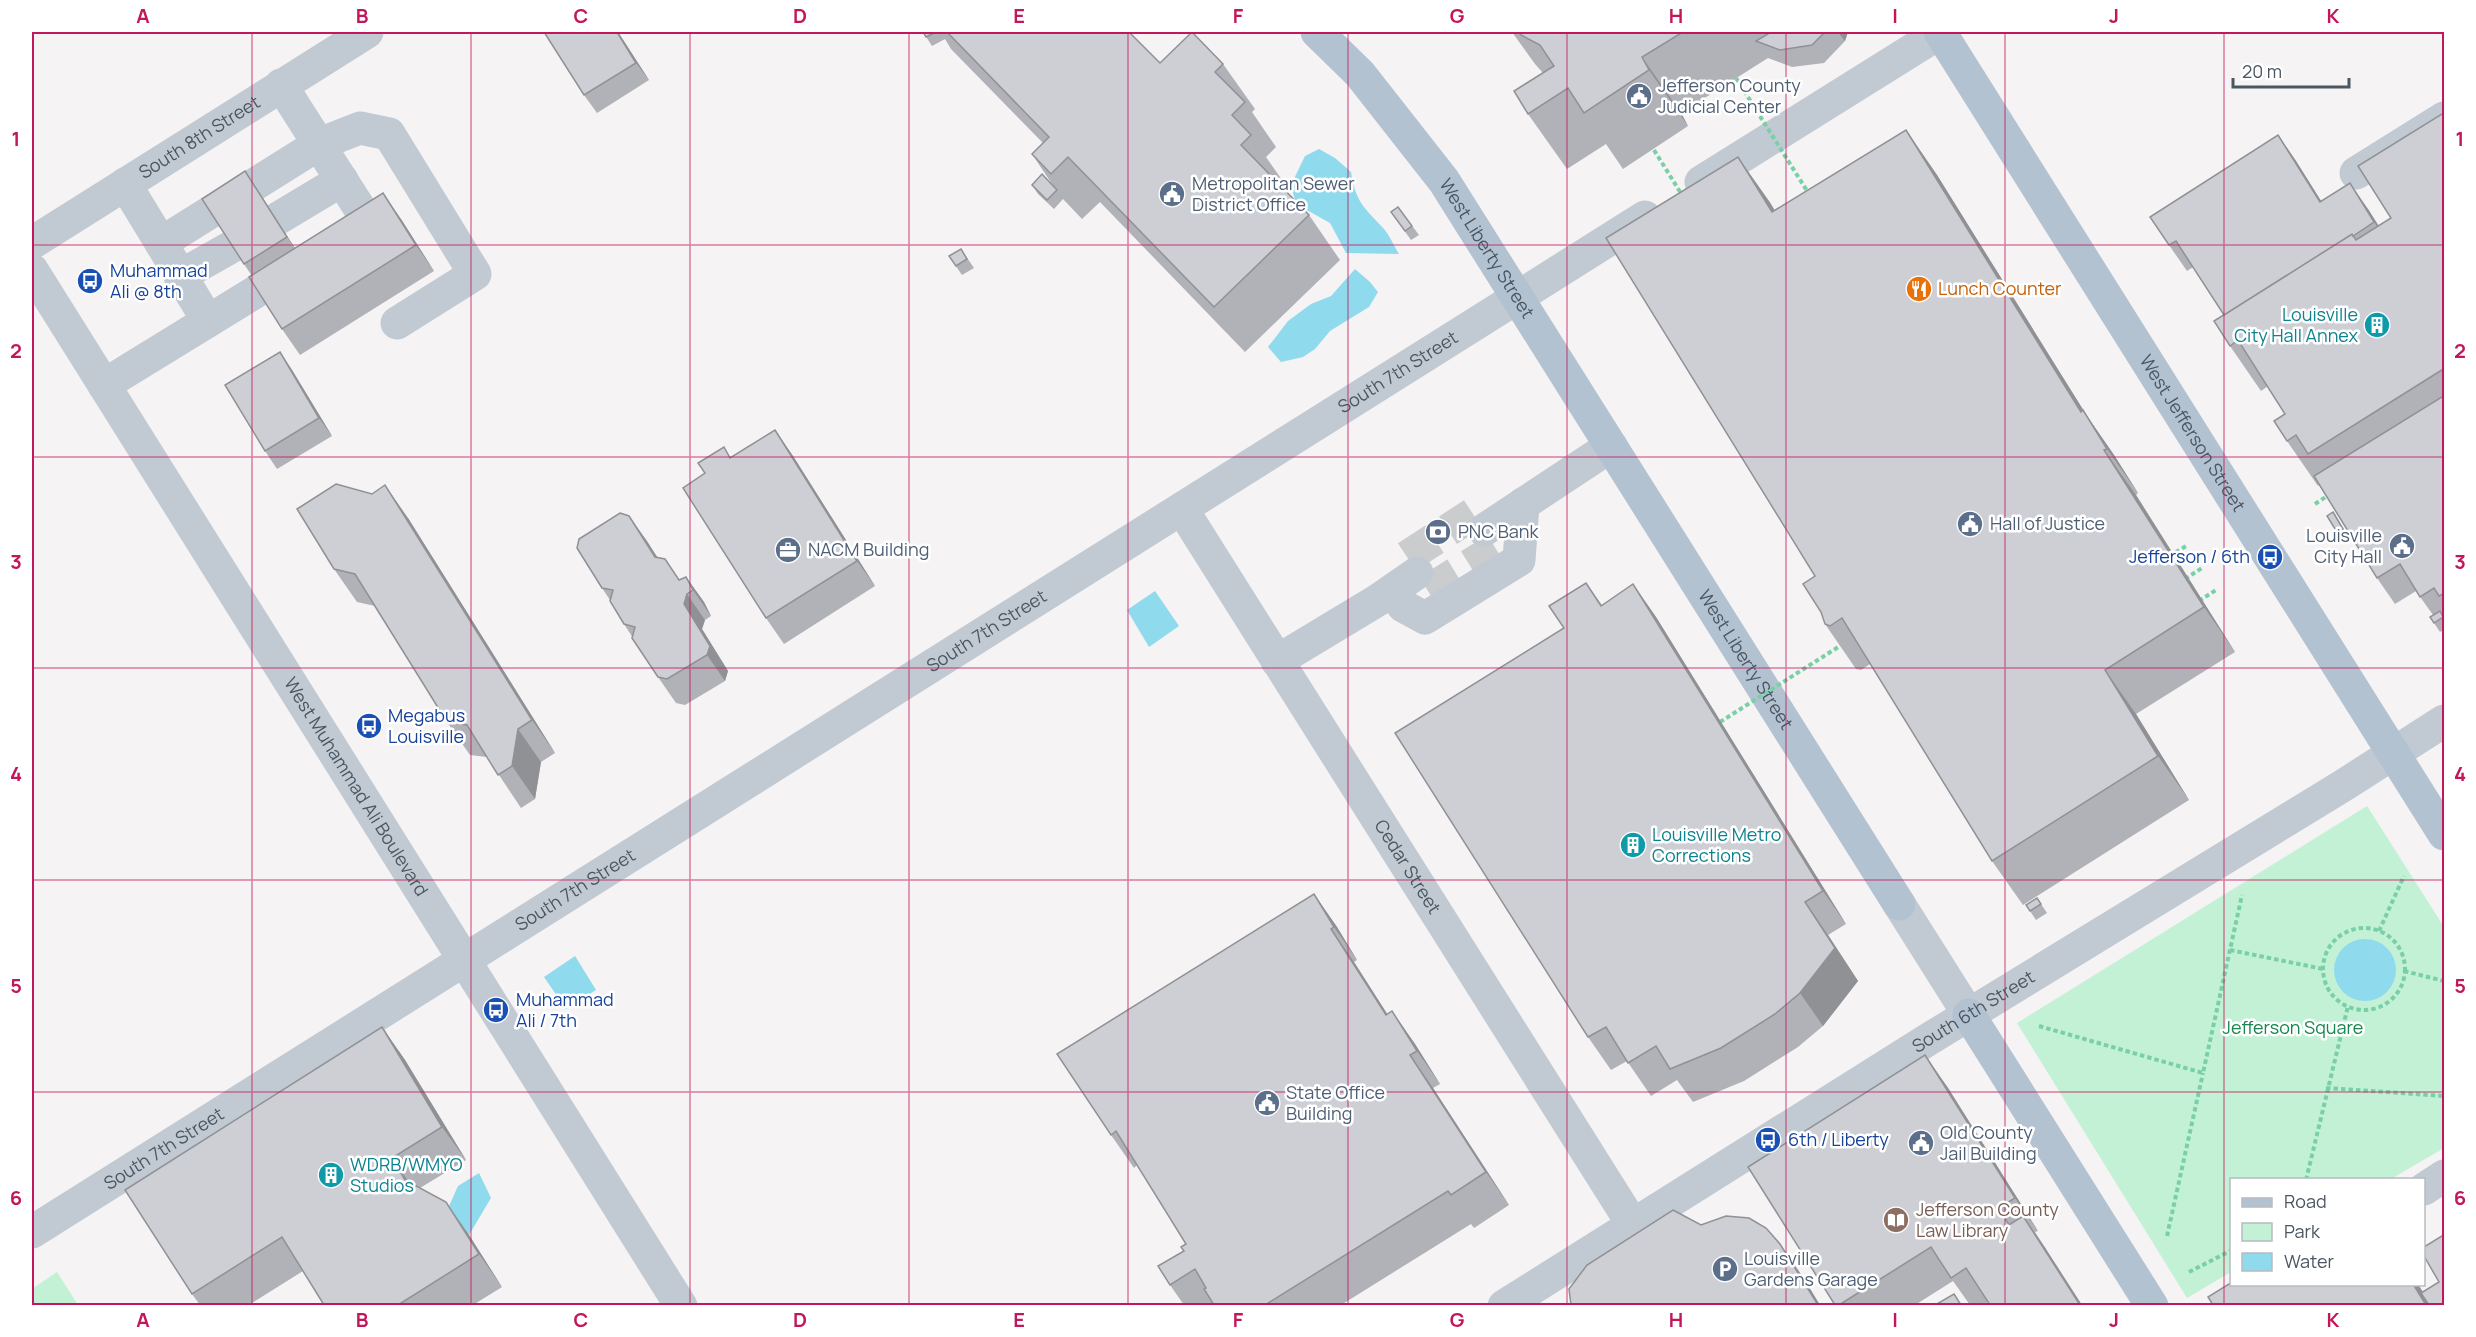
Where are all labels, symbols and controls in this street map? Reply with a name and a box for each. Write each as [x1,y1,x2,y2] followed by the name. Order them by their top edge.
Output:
[136,2,150,29] text: A
[356,2,369,29] text: B
[574,2,588,29] text: C
[793,2,807,29] text: D
[1013,2,1025,29] text: E
[1233,2,1244,29] text: F
[1450,2,1465,29] text: G
[1669,2,1683,29] text: H
[1892,2,1898,29] text: I
[2109,2,2119,29] text: J
[2327,2,2340,29] text: K
[2233,51,2348,89] scale bar
[2242,59,2282,83] text: 20 m
[1658,73,1801,118] place label: Jefferson County Judicial Center
[1624,81,1654,111] public building icon: Jefferson County Judicial Center
[134,89,264,184] street label: South 8th Street
[12,125,20,152] text: 1
[2456,125,2464,152] text: 1
[1192,171,1355,216] place label: Metropolitan Sewer District Office
[1434,174,1540,322] street label: West Liberty Street
[1157,179,1187,209] public building icon: Metropolitan Sewer District Office
[110,258,208,303] place label: Muhammad Ali @ 8th
[75,266,105,296] bus stop icon: Muhammad Ali @ 8th
[1904,274,1934,304] restaurant icon: Lunch Counter
[1938,276,2062,300] place label: Lunch Counter
[2234,302,2359,347] place label: Louisville City Hall Annex
[2362,310,2392,340] building icon: Louisville City Hall Annex
[1333,325,1462,418] street label: South 7th Street
[10,337,22,364] text: 2
[2454,337,2466,364] text: 2
[2135,350,2251,516] street label: West Jefferson Street
[1955,509,1985,539] public building icon: Hall of Justice
[1990,511,2105,535] place label: Hall of Justice
[1423,517,1453,547] bank icon: PNC Bank
[1458,519,1539,543] place label: PNC Bank
[2306,523,2382,568] place label: Louisville City Hall
[2387,531,2417,561] public building icon: Louisville City Hall
[773,535,803,565] office icon: NACM Building
[808,537,929,561] place label: NACM Building
[2255,542,2285,572] bus stop icon: Jefferson / 6th
[2129,544,2250,568] place label: Jefferson / 6th
[10,548,22,575] text: 3
[2454,548,2466,575] text: 3
[922,584,1051,677] street label: South 7th Street
[1693,585,1799,734] street label: West Liberty Street
[279,673,434,900] street label: West Muhammad Ali Boulevard
[388,703,465,748] place label: Megabus Louisville
[354,711,384,741] bus stop icon: Megabus Louisville
[10,760,22,787] text: 4
[2454,760,2466,787] text: 4
[1370,815,1447,918] street label: Cedar Street
[1652,822,1782,867] place label: Louisville Metro Corrections
[1618,830,1648,860] building icon: Louisville Metro Corrections
[510,842,639,936] street label: South 7th Street
[1907,964,2039,1058] street label: South 6th Street
[10,972,22,999] text: 5
[2454,972,2466,999] text: 5
[516,987,614,1032] place label: Muhammad Ali / 7th
[481,995,511,1025] bus stop icon: Muhammad Ali / 7th
[2223,1015,2363,1039] park label: Jefferson Square
[1286,1080,1385,1125] place label: State Office Building
[1252,1088,1282,1118] public building icon: State Office Building
[99,1101,228,1195] street label: South 7th Street
[1940,1120,2037,1165] place label: Old County Jail Building
[1753,1125,1783,1155] bus stop icon: 6th / Liberty
[1788,1127,1889,1151] place label: 6th / Liberty
[1906,1128,1936,1158] public building icon: Old County Jail Building
[350,1152,463,1197] place label: WDRB/WMYO Studios
[316,1160,346,1190] building icon: WDRB/WMYO Studios
[2230,1178,2425,1286] legend
[10,1184,22,1211] text: 6
[2454,1184,2466,1211] text: 6
[2284,1189,2327,1213] text: Road
[1916,1197,2059,1242] place label: Jefferson County Law Library
[1881,1205,1911,1235] library icon: Jefferson County Law Library
[2284,1219,2321,1243] text: Park
[1744,1246,1878,1291] place label: Louisville Gardens Garage
[2284,1249,2334,1273] text: Water
[1710,1254,1740,1284] parking icon: Louisville Gardens Garage
[136,1306,150,1333] text: A
[356,1306,369,1333] text: B
[574,1306,588,1333] text: C
[793,1306,807,1333] text: D
[1013,1306,1025,1333] text: E
[1233,1306,1244,1333] text: F
[1450,1306,1465,1333] text: G
[1669,1306,1683,1333] text: H
[1892,1306,1898,1333] text: I
[2109,1306,2119,1333] text: J
[2327,1306,2340,1333] text: K

